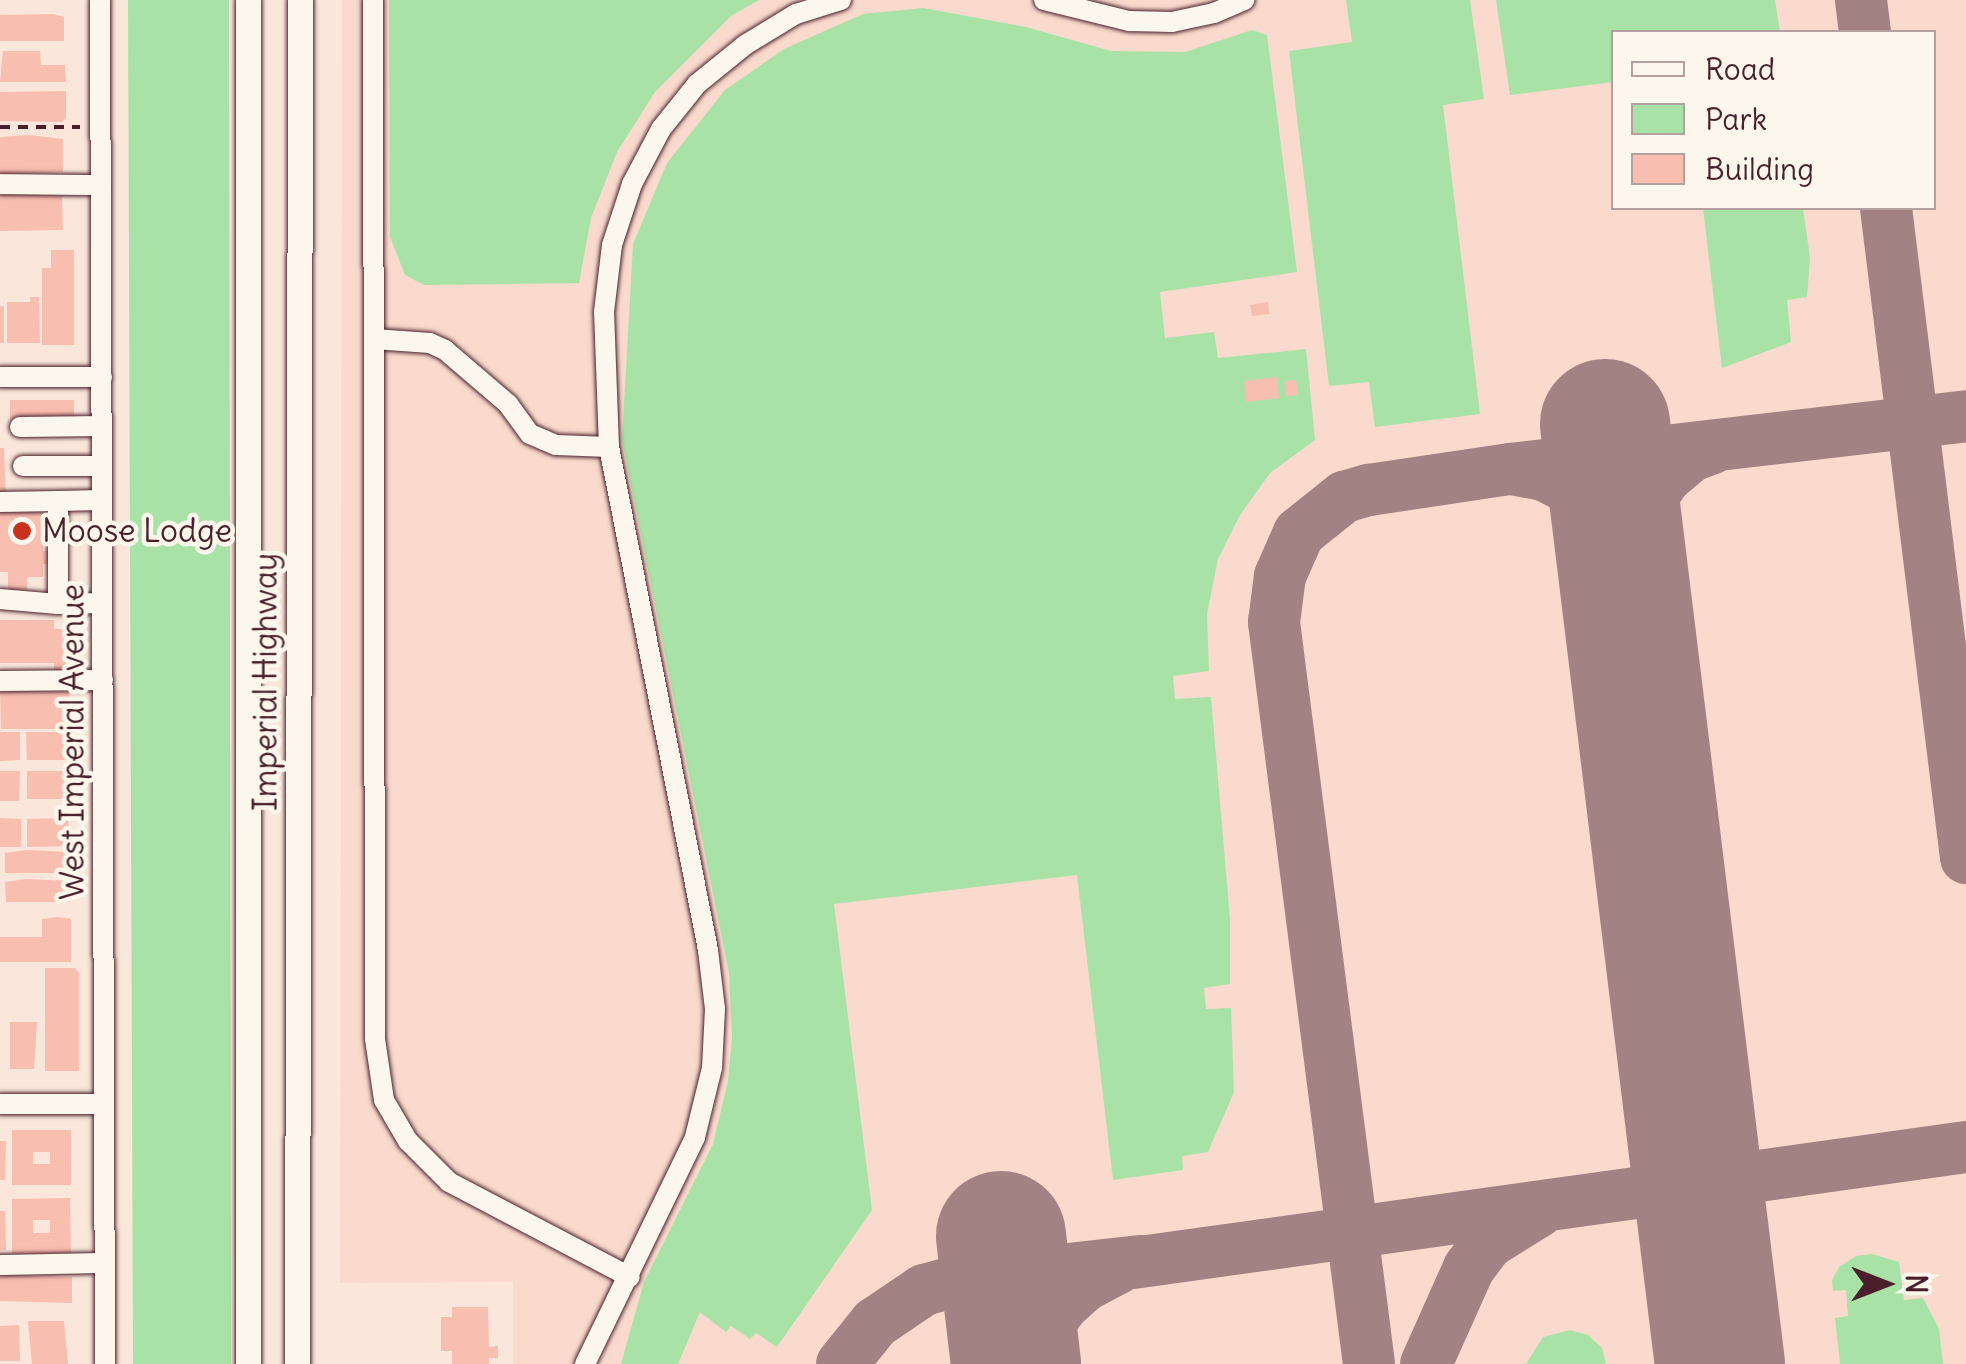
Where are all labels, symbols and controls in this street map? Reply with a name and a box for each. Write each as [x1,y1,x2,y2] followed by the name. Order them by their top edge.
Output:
[1611,30,1936,210] legend
[1705,50,1775,88] text: Road
[1705,100,1767,138] text: Park
[1705,150,1814,188] text: Building
[42,512,232,550] place label: Moose Lodge
[11,520,33,542] marker: Moose Lodge
[247,553,285,811] street label: Imperial Highway
[54,584,92,900] street label: West Imperial Avenue
[1836,1234,1936,1334] north arrow
[1898,1274,1934,1294] text: N

